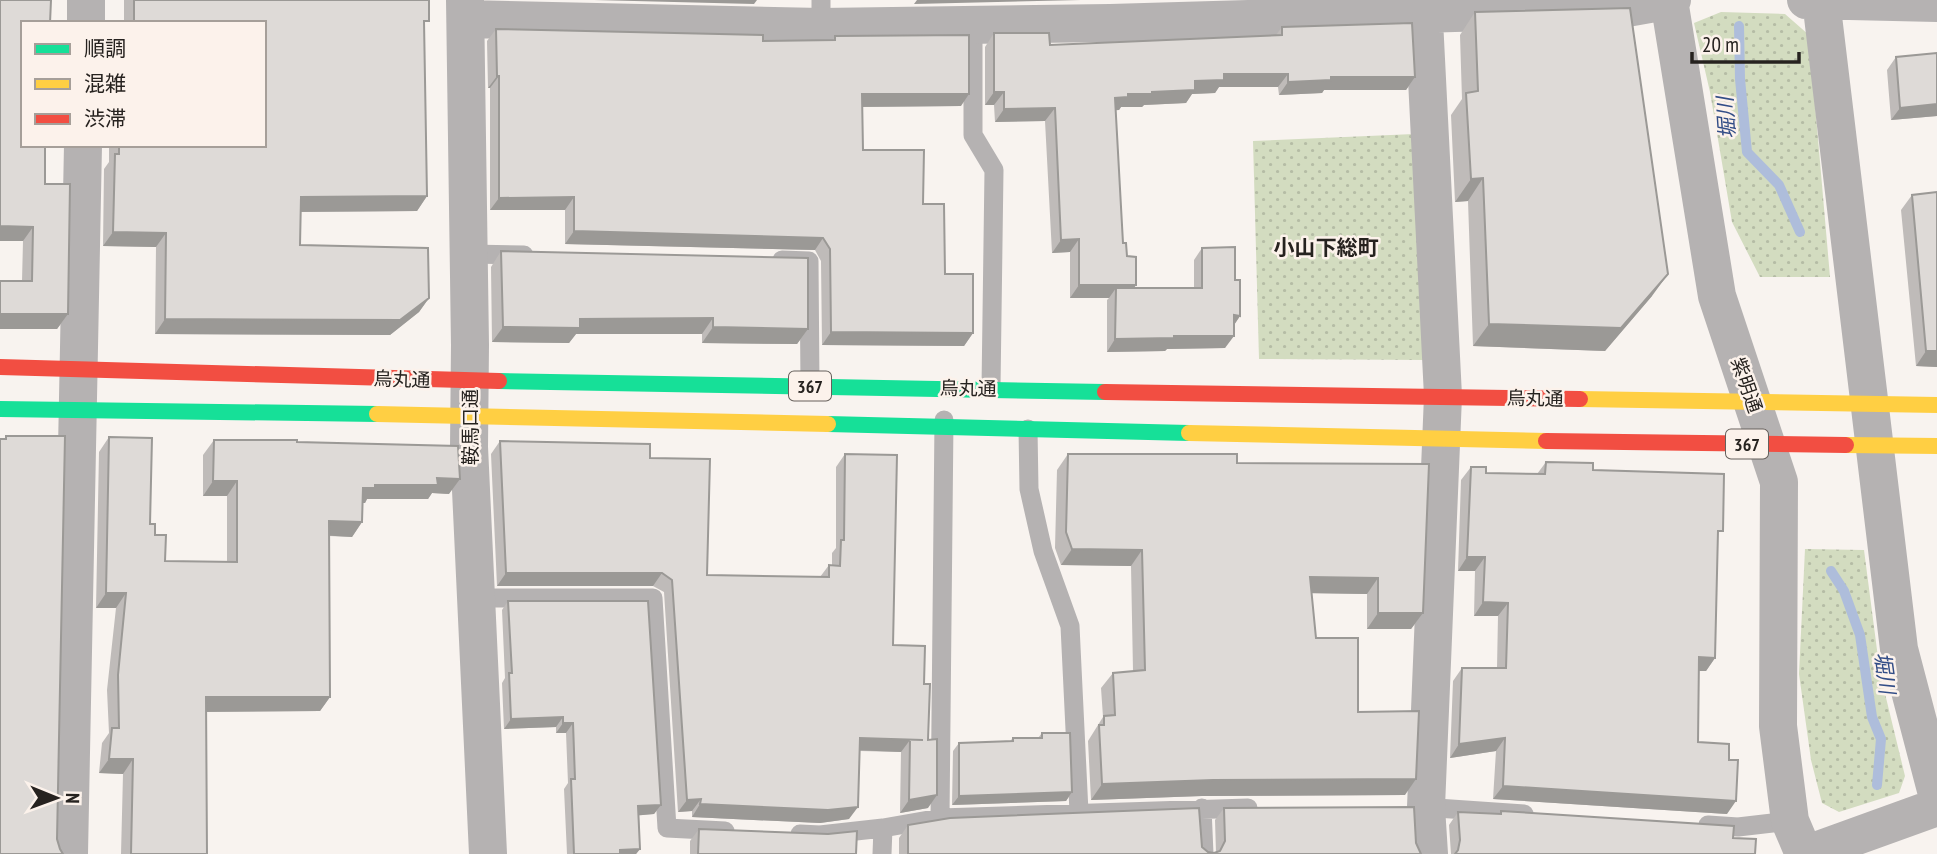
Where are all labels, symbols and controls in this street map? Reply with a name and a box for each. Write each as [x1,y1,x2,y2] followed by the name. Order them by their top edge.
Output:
[21,21,266,147] legend
[1692,21,1799,65] scale bar
[1702,31,1739,58] text: 20 m
[84,35,126,62] text: 順調
[84,70,126,97] text: 混雑
[1711,94,1741,140] water label: 堀川
[84,105,126,132] text: 渋滞
[1274,234,1379,261] district label: 小山下総町
[1726,354,1768,416] street label: 紫明通
[373,366,431,392] street label: 烏丸通
[789,372,831,400] road number: 367
[939,376,997,400] street label: 烏丸通
[1506,386,1564,410] street label: 烏丸通
[458,389,482,465] street label: 鞍馬口通
[1726,430,1768,458] road number: 367
[1869,650,1902,698] water label: 堀川
[21,763,91,833] north arrow
[61,793,85,804] text: N

